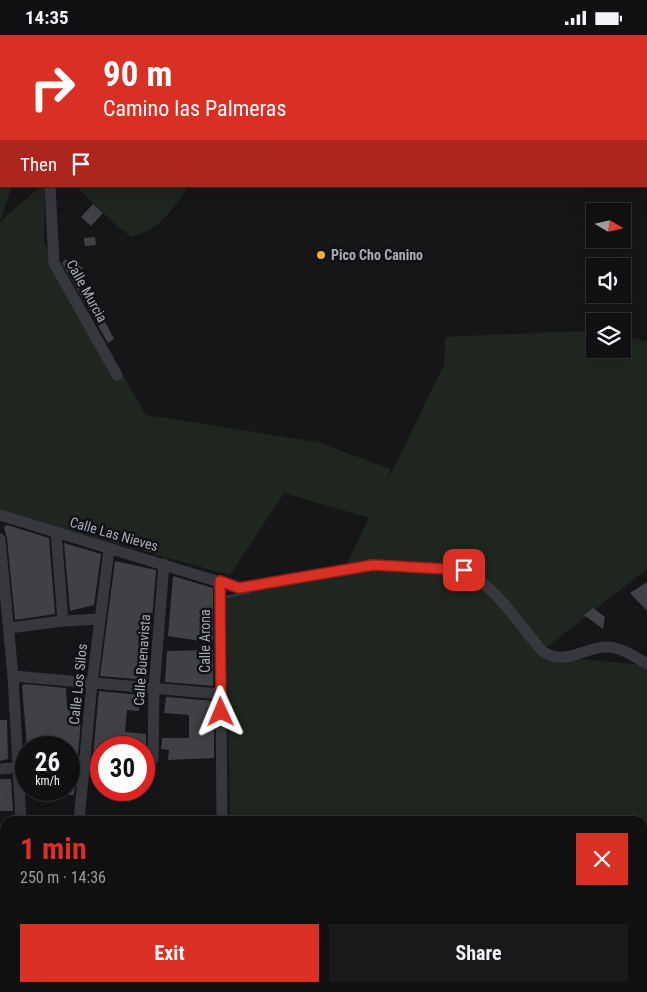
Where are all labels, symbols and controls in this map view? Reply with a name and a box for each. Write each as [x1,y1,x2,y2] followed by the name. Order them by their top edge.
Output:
[25,6,69,29] text: 14:35
[103,54,172,95] text: 90 m
[20,55,85,120] icon: right
[103,96,286,121] text: Camino las Palmeras
[67,150,95,178] icon: arrive
[20,153,57,176] text: Then
[586,203,631,247] north arrow
[586,203,631,358] map controls
[331,247,423,263] place label: Pico Cho Canino
[315,249,327,261] marker: Pico Cho Canino
[63,257,111,325] street label: Calle Murcia
[586,258,631,303] button: sound
[586,313,631,358] button: layers
[68,514,160,554] street label: Calle Las Nieves
[443,549,485,591] pin
[450,556,478,584] icon: arrive
[197,609,213,673] street label: Calle Arona
[131,614,153,706] street label: Calle Buenavista
[66,643,90,725] street label: Calle Los Silos
[194,685,246,737] position arrow
[90,736,155,801] speed limit sign: 30
[35,748,60,777] text: 26
[35,774,60,788] text: km/h
[20,831,87,866] text: 1 min
[576,833,628,885] button: close
[20,868,106,887] text: 250 m · 14:36
[20,924,319,982] button: Exit
[329,924,628,982] button: Share

